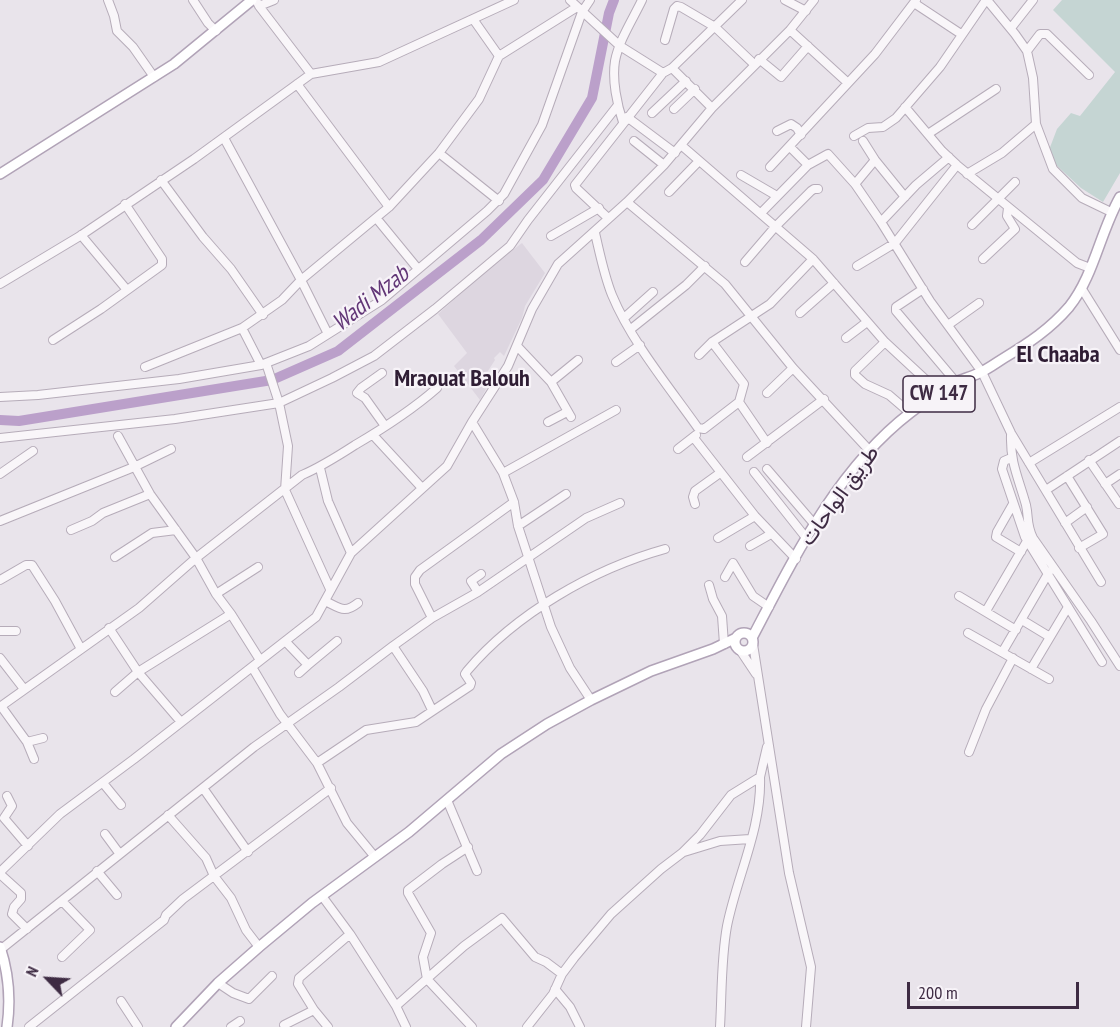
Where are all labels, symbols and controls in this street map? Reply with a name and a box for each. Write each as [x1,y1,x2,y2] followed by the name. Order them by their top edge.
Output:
[327,260,415,338] water label: Wadi Mzab
[1016,341,1100,369] district label: El Chaaba
[394,365,530,393] district label: Mraouat Balouh
[903,376,975,412] road number: CW 147
[795,441,885,551] street label: طريق الواحات
[18,949,78,1009] north arrow
[21,963,43,980] text: N
[910,970,1082,1008] scale bar
[918,981,958,1004] text: 200 m

